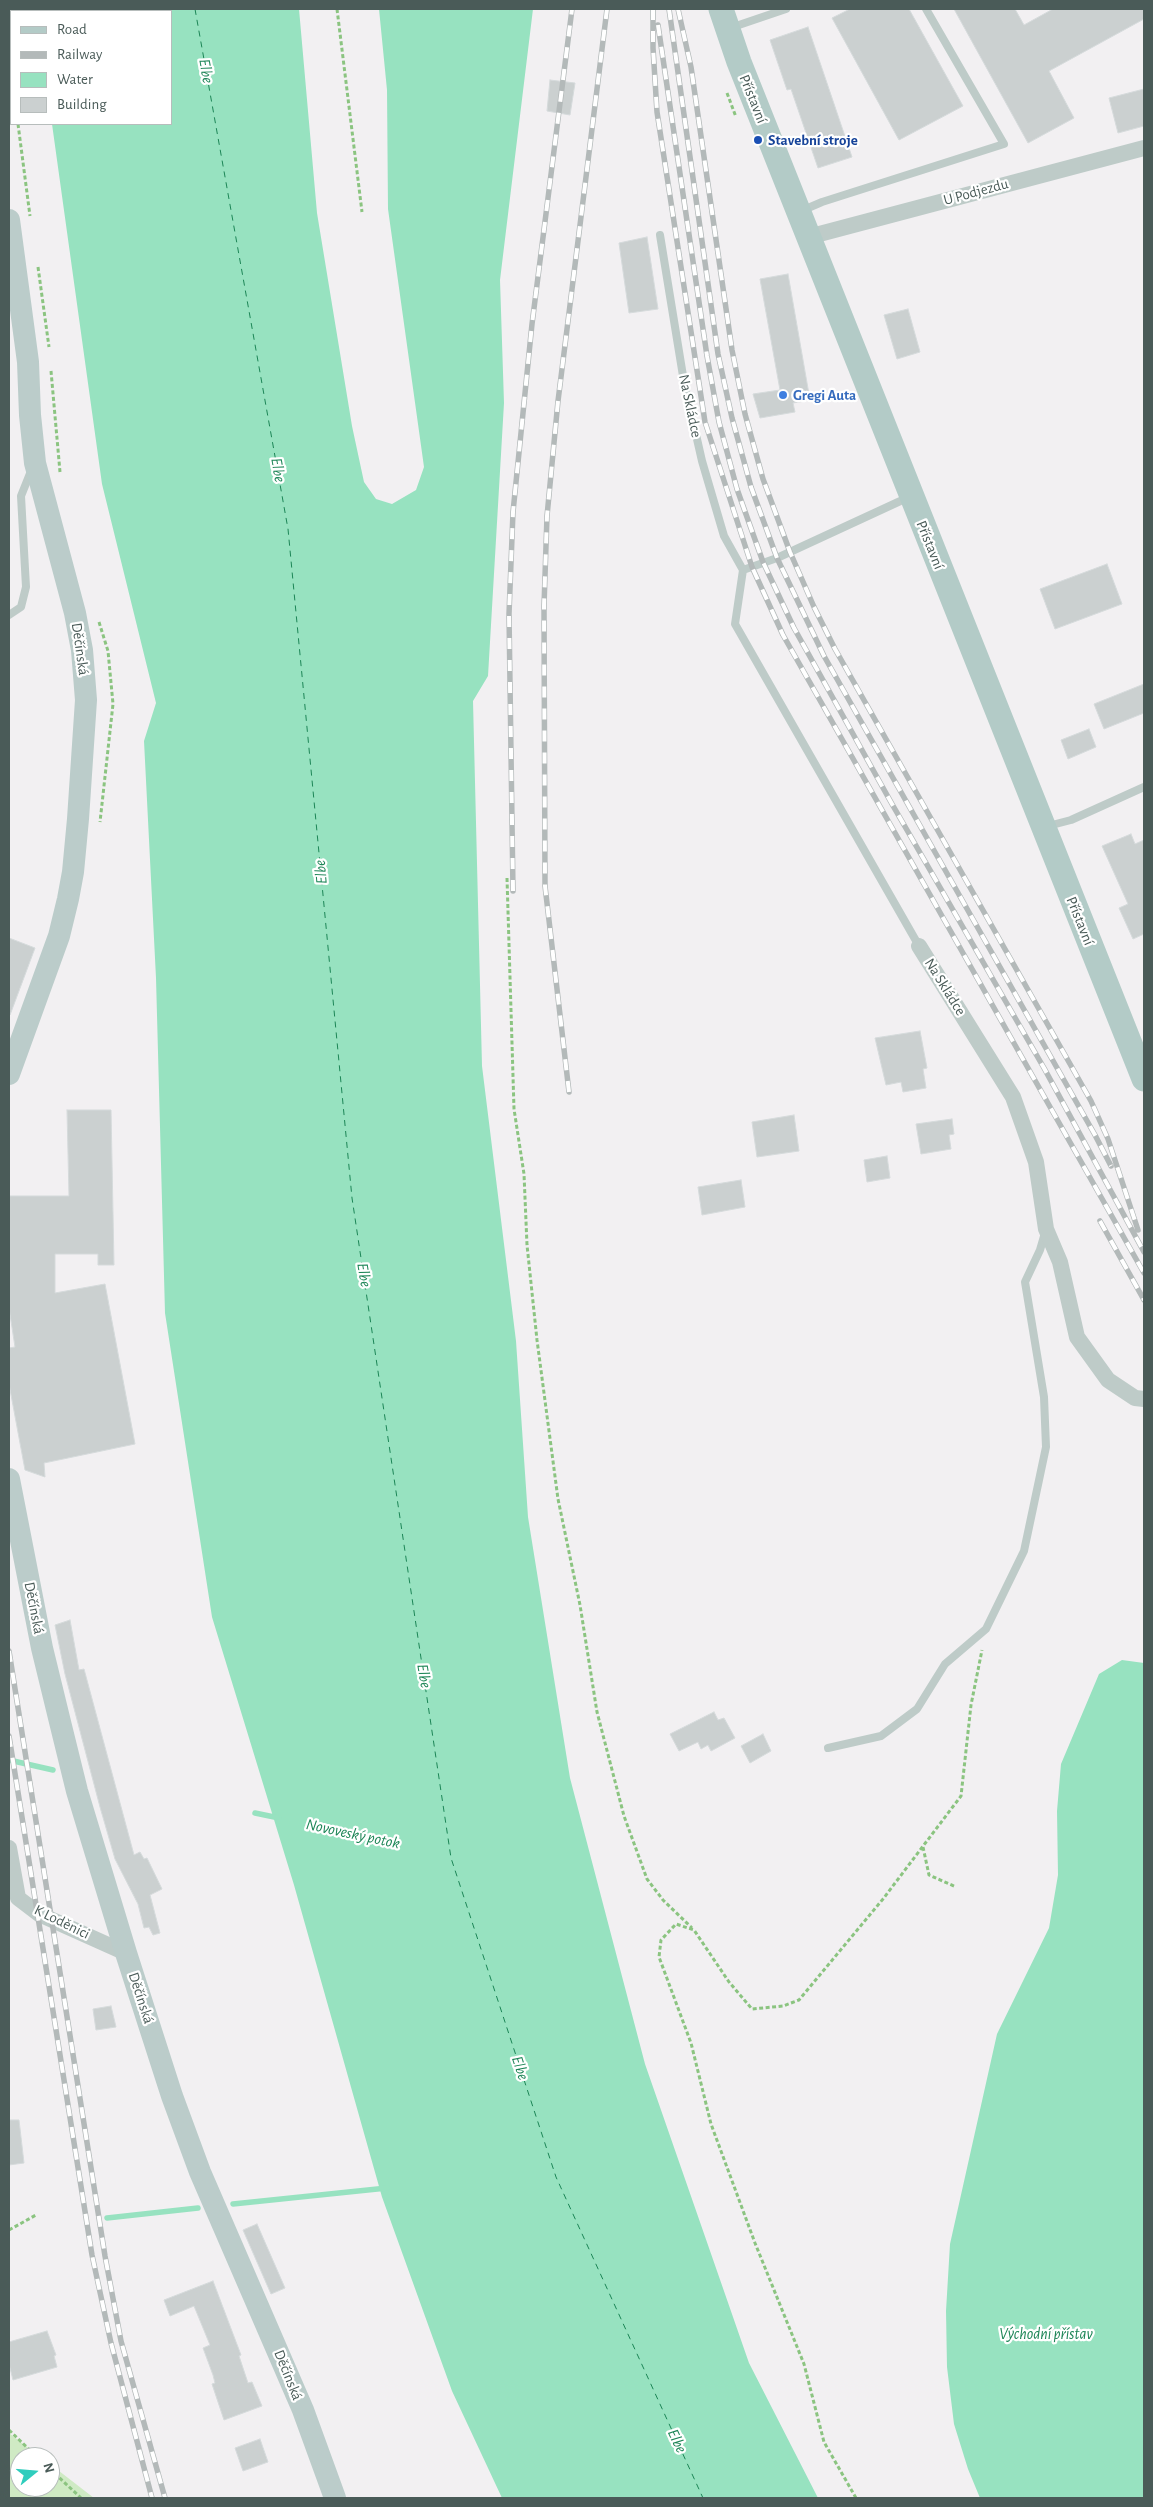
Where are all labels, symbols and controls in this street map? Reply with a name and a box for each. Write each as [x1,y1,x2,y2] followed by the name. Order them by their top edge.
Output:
[10,10,172,125] legend
[57,22,87,37] text: Road
[57,47,102,62] text: Railway
[194,57,218,85] water label: Elbe
[57,72,93,87] text: Water
[735,72,771,126] street label: Přístavní
[57,97,107,112] text: Building
[768,131,858,149] place label: Stavební stroje
[752,134,764,146] marker: Stavební stroje
[942,175,1010,209] street label: U Podjezdu
[675,373,705,439] street label: Na Skládce
[793,386,856,404] place label: Gregi Auta
[777,389,789,401] marker: Gregi Auta
[266,456,290,484] water label: Elbe
[912,518,948,572] street label: Přístavní
[67,622,93,676] street label: Děčínská
[310,859,332,885] water label: Elbe
[1062,894,1098,948] street label: Přístavní
[920,955,970,1019] street label: Na Skládce
[353,1261,375,1289] water label: Elbe
[20,1580,48,1636] street label: Děčínská
[413,1662,435,1690] water label: Elbe
[304,1815,402,1853] water label: Novoveský potok
[31,1901,93,1943] street label: K Loděnici
[124,1970,158,2026] street label: Děčínská
[507,2053,533,2083] water label: Elbe
[999,2324,1093,2344] water label: Východní přístav
[270,2347,306,2403] street label: Děčínská
[663,2426,691,2456] water label: Elbe
[10,2447,60,2497] north arrow
[40,2461,57,2475] text: N

